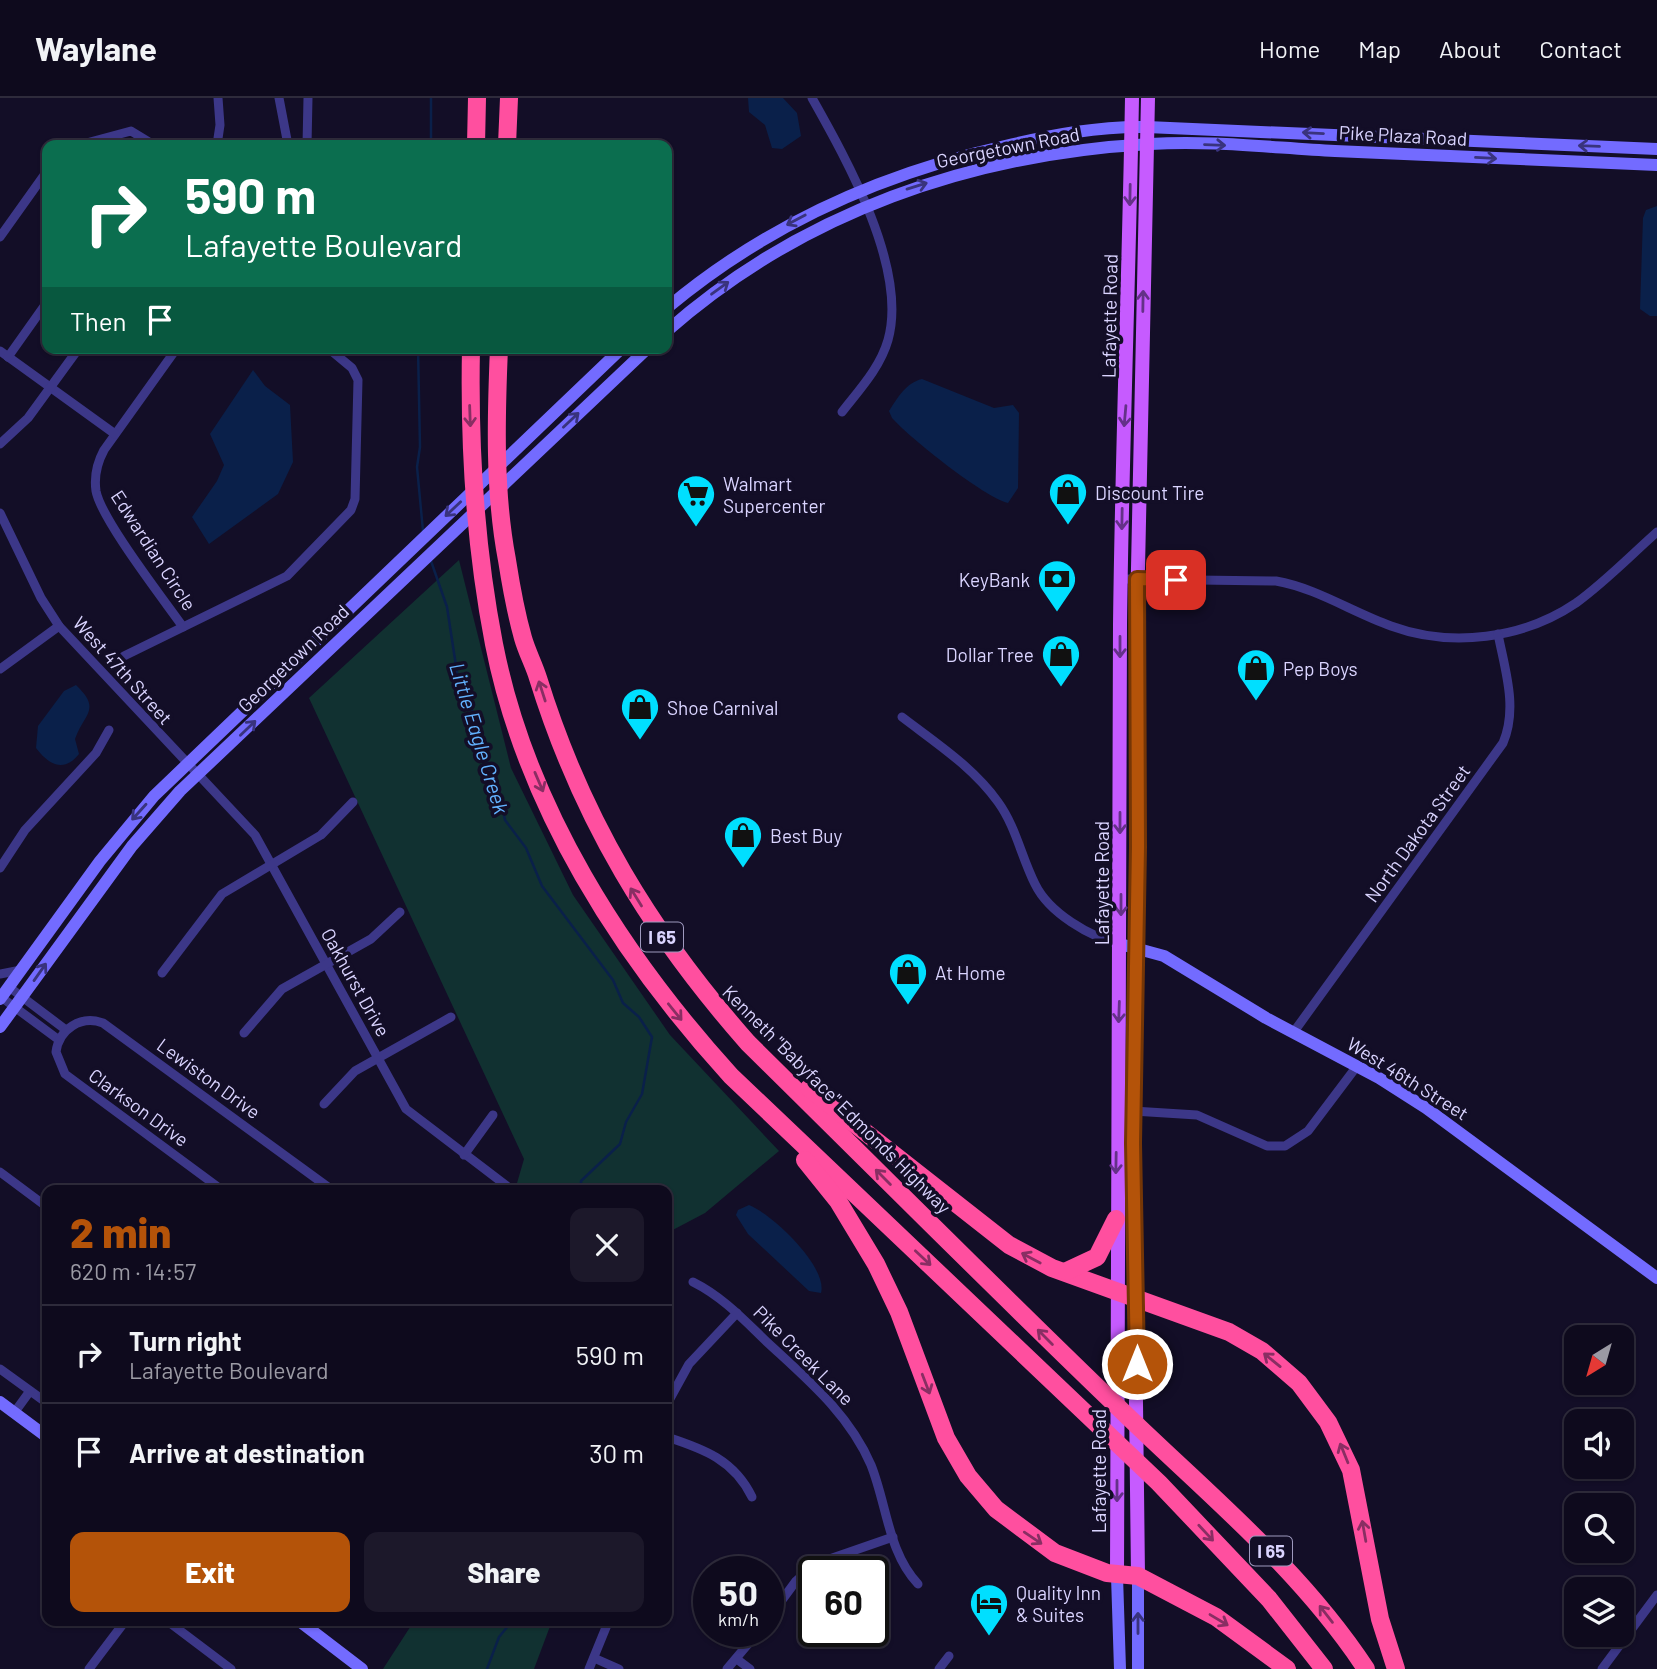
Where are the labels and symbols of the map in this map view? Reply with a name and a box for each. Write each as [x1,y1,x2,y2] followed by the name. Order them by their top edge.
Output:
[1338,120,1468,150] street label: Pike Plaza Road
[934,122,1082,172] street label: Georgetown Road
[1301,127,1324,140] one-way arrow
[1203,139,1226,152] one-way arrow
[1578,140,1601,153] one-way arrow
[1475,151,1498,164] one-way arrow
[906,179,928,192] one-way arrow
[1123,183,1137,206] one-way arrow
[787,213,807,227] one-way arrow
[1096,254,1122,378] street label: Lafayette Road
[710,281,729,295] one-way arrow
[1136,290,1149,313] one-way arrow
[1118,404,1131,427] one-way arrow
[464,405,477,428] one-way arrow
[562,411,579,428] one-way arrow
[1047,471,1089,526] shop icon: Discount Tire
[723,472,826,517] place label: Walmart Supercenter
[675,473,717,528] supermarket icon: Walmart Supercenter
[1095,481,1204,504] place label: Discount Tire
[107,486,201,614] street label: Edwardian Circle
[445,500,462,517] one-way arrow
[1115,507,1129,530] one-way arrow
[1146,550,1206,610] pin
[1036,558,1078,613] bank icon: KeyBank
[959,568,1030,591] place label: KeyBank
[233,599,353,717] street label: Georgetown Road
[69,611,177,729] street label: West 47th Street
[1040,633,1082,688] shop icon: Dollar Tree
[1113,635,1127,658] one-way arrow
[946,643,1034,666] place label: Dollar Tree
[1235,647,1277,702] shop icon: Pep Boys
[1283,657,1358,680] place label: Pep Boys
[445,659,515,817] water label: Little Eagle Creek
[535,680,547,702] one-way arrow
[619,686,661,741] shop icon: Shoe Carnival
[667,696,779,719] place label: Shoe Carnival
[239,719,256,736] one-way arrow
[1359,760,1475,906] street label: North Dakota Street
[533,771,546,792] one-way arrow
[131,803,147,821] one-way arrow
[1114,811,1127,834] one-way arrow
[722,814,764,869] shop icon: Best Buy
[1090,821,1113,945] street label: Lafayette Road
[770,824,843,847] place label: Best Buy
[629,888,643,908] one-way arrow
[1114,893,1127,916] one-way arrow
[641,922,683,952] road number: I 65
[317,924,395,1040] street label: Oakhurst Drive
[887,951,929,1006] shop icon: At Home
[935,961,1006,984] place label: At Home
[33,963,47,982] one-way arrow
[718,980,956,1218] street label: Kenneth "Babyface" Edmonds Highway
[1113,1000,1126,1023] one-way arrow
[667,1003,683,1021] one-way arrow
[1343,1032,1473,1124] street label: West 46th Street
[153,1033,265,1123] street label: Lewiston Drive
[85,1063,193,1151] street label: Clarkson Drive
[1109,1151,1123,1174] one-way arrow
[875,1169,892,1186] one-way arrow
[914,1250,931,1267] one-way arrow
[1021,1250,1041,1264] one-way arrow
[749,1300,859,1410] street label: Pike Creek Lane
[1564,1325,1634,1395] north arrow
[1100,1327,1174,1401] position arrow
[1037,1328,1054,1345] one-way arrow
[1264,1352,1282,1367] one-way arrow
[921,1373,933,1395] one-way arrow
[1087,1409,1110,1533] street label: Lafayette Road
[1336,1443,1349,1465] one-way arrow
[1110,1479,1124,1502] one-way arrow
[1357,1520,1370,1543] one-way arrow
[1198,1524,1214,1542] one-way arrow
[1023,1531,1042,1545] one-way arrow
[1250,1536,1292,1566] road number: I 65
[798,1556,889,1647] speed limit sign: 60
[1016,1581,1101,1626] place label: Quality Inn & Suites
[968,1582,1010,1637] hotel icon: Quality Inn & Suites
[1318,1605,1333,1624] one-way arrow
[1131,1611,1145,1634] one-way arrow
[1209,1613,1229,1627] one-way arrow

